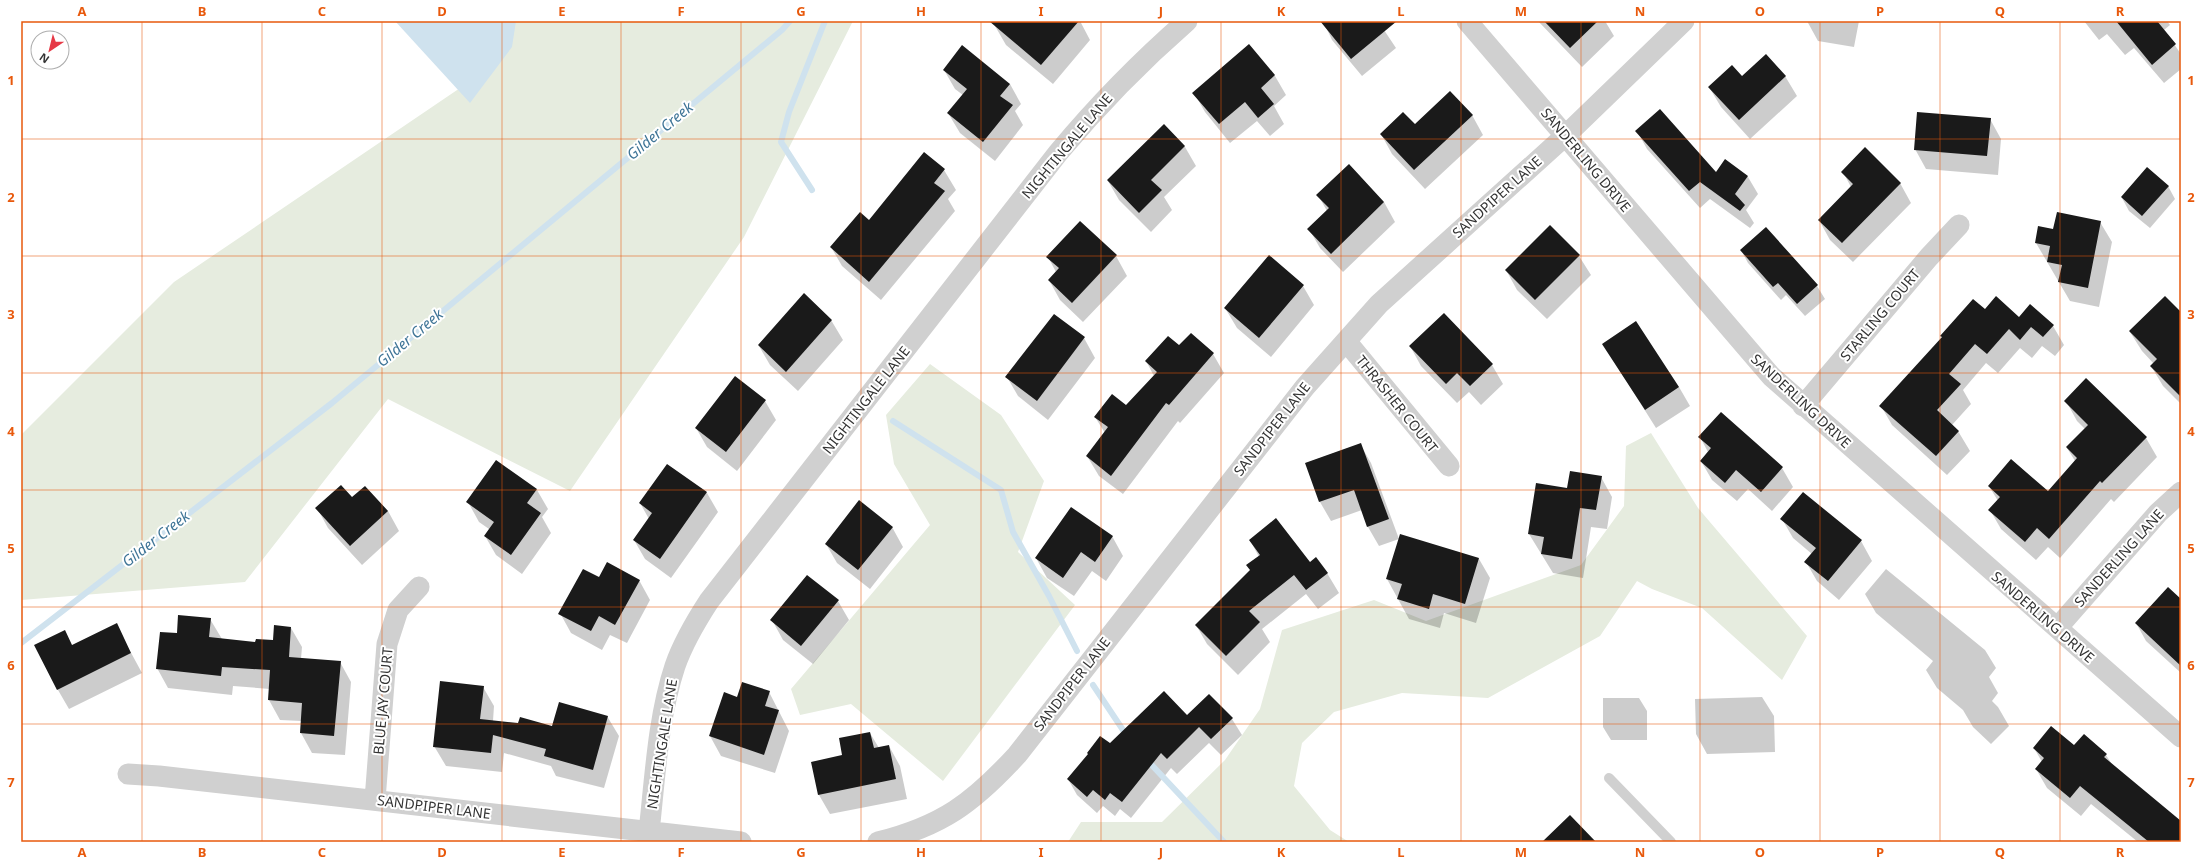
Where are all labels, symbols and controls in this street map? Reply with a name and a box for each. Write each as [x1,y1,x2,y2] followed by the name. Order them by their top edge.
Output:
[78,2,87,20] text: A
[198,2,206,20] text: B
[318,2,326,20] text: C
[437,2,447,20] text: D
[558,2,566,20] text: E
[677,2,685,20] text: F
[796,2,806,20] text: G
[916,2,926,20] text: H
[1038,2,1044,20] text: I
[1158,2,1163,20] text: J
[1277,2,1286,20] text: K
[1397,2,1405,20] text: L
[1515,2,1527,20] text: M
[1635,2,1645,20] text: N
[1755,2,1765,20] text: O
[1876,2,1884,20] text: P
[1995,2,2005,20] text: Q
[2116,2,2125,20] text: R
[30,30,70,70] north arrow
[36,50,52,67] text: N
[7,71,15,89] text: 1
[2187,71,2195,89] text: 1
[1017,89,1116,202] street label: NIGHTINGALE LANE
[622,96,697,164] water label: Gilder Creek
[1537,104,1636,216] street label: SANDERLING DRIVE
[1448,151,1545,242] street label: SANDPIPER LANE
[7,188,15,206] text: 2
[2187,188,2195,206] text: 2
[1835,264,1924,365] street label: STARLING COURT
[372,303,447,371] water label: Gilder Creek
[7,305,15,323] text: 3
[2187,305,2195,323] text: 3
[818,342,914,457] street label: NIGHTINGALE LANE
[1747,349,1856,452] street label: SANDERLING DRIVE
[1352,351,1443,457] street label: THRASHER COURT
[1229,378,1314,479] street label: SANDPIPER LANE
[7,422,15,440] text: 4
[2187,422,2195,440] text: 4
[117,505,194,571] water label: Gilder Creek
[2070,505,2168,611] street label: SANDERLING LANE
[7,539,15,557] text: 5
[2187,539,2195,557] text: 5
[1988,567,2099,667] street label: SANDERLING DRIVE
[1029,633,1114,734] street label: SANDPIPER LANE
[368,646,397,755] street label: BLUE JAY COURT
[7,656,15,674] text: 6
[2187,656,2195,674] text: 6
[642,677,681,810] street label: NIGHTINGALE LANE
[7,773,15,791] text: 7
[2187,773,2195,791] text: 7
[376,790,492,823] street label: SANDPIPER LANE
[78,843,87,861] text: A
[198,843,206,861] text: B
[318,843,326,861] text: C
[437,843,447,861] text: D
[558,843,566,861] text: E
[677,843,685,861] text: F
[796,843,806,861] text: G
[916,843,926,861] text: H
[1038,843,1044,861] text: I
[1158,843,1163,861] text: J
[1277,843,1286,861] text: K
[1397,843,1405,861] text: L
[1515,843,1527,861] text: M
[1635,843,1645,861] text: N
[1755,843,1765,861] text: O
[1876,843,1884,861] text: P
[1995,843,2005,861] text: Q
[2116,843,2125,861] text: R

